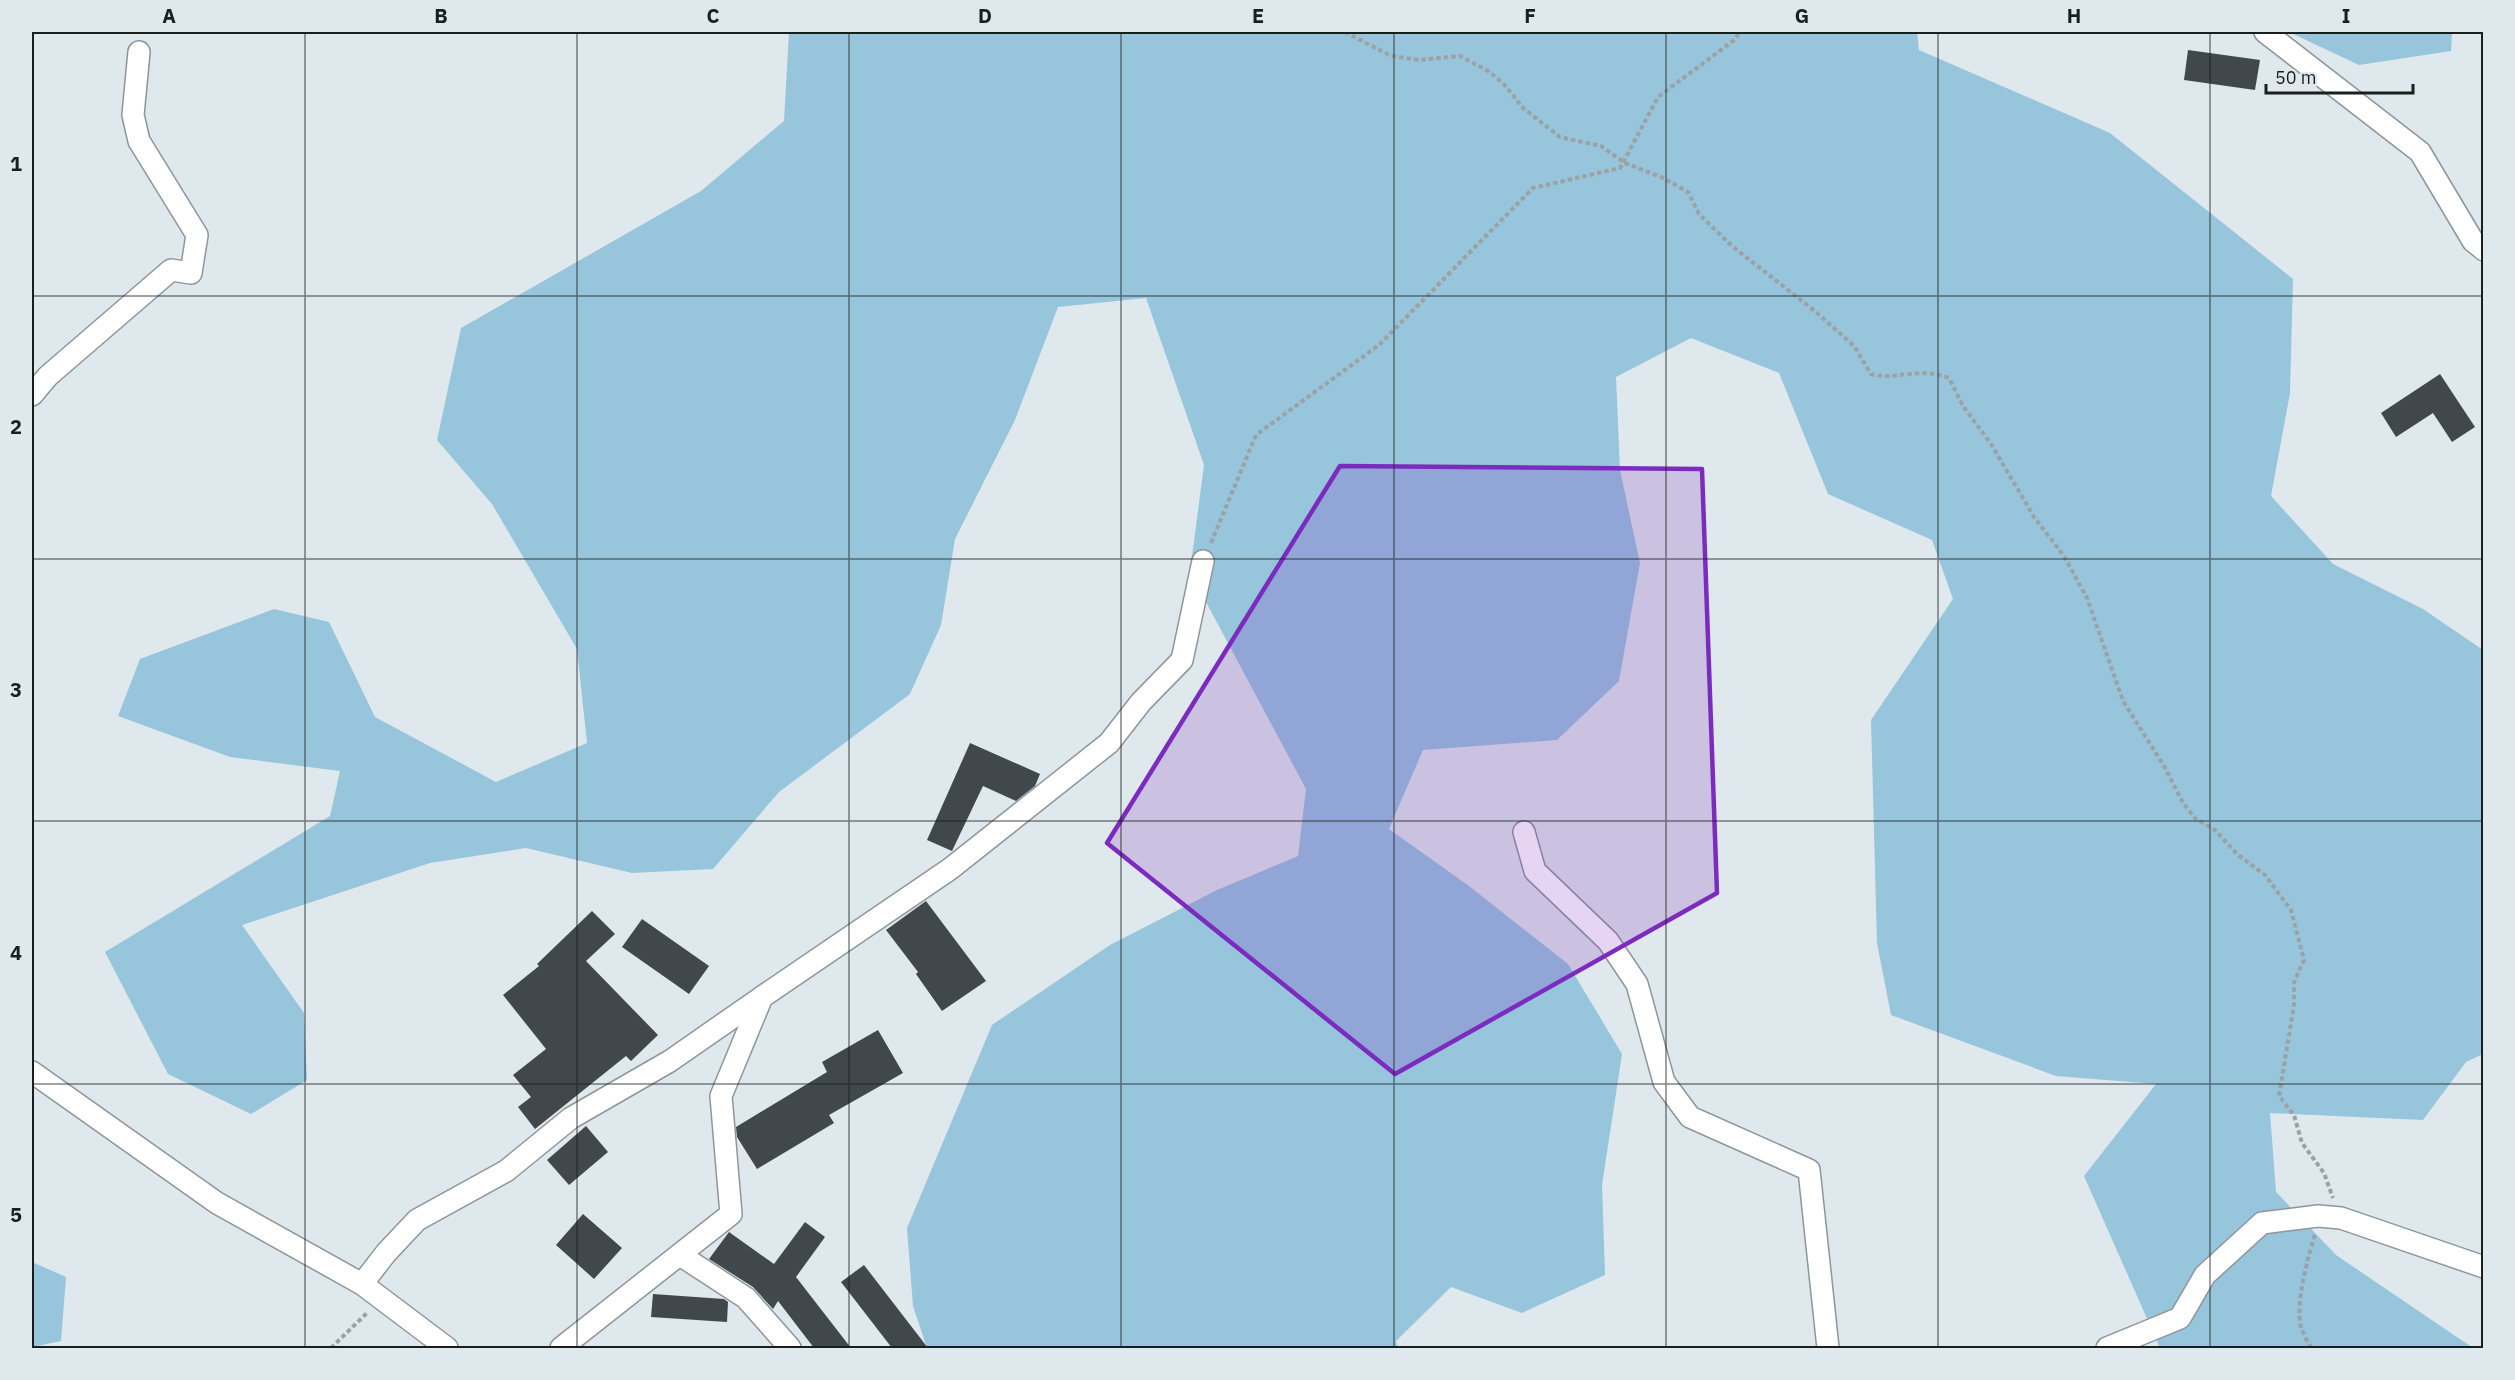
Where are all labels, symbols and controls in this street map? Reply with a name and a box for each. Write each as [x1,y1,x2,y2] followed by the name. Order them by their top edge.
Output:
[162,2,176,29] text: A
[434,2,448,29] text: B
[706,2,720,29] text: C
[978,2,992,29] text: D
[1252,2,1264,29] text: E
[1524,2,1536,29] text: F
[1795,2,1809,29] text: G
[2067,2,2081,29] text: H
[2342,2,2350,29] text: I
[2266,57,2413,95] scale bar
[2275,66,2317,89] text: 50 m
[10,150,22,177] text: 1
[10,413,22,440] text: 2
[10,676,22,703] text: 3
[10,939,22,966] text: 4
[10,1201,22,1228] text: 5

